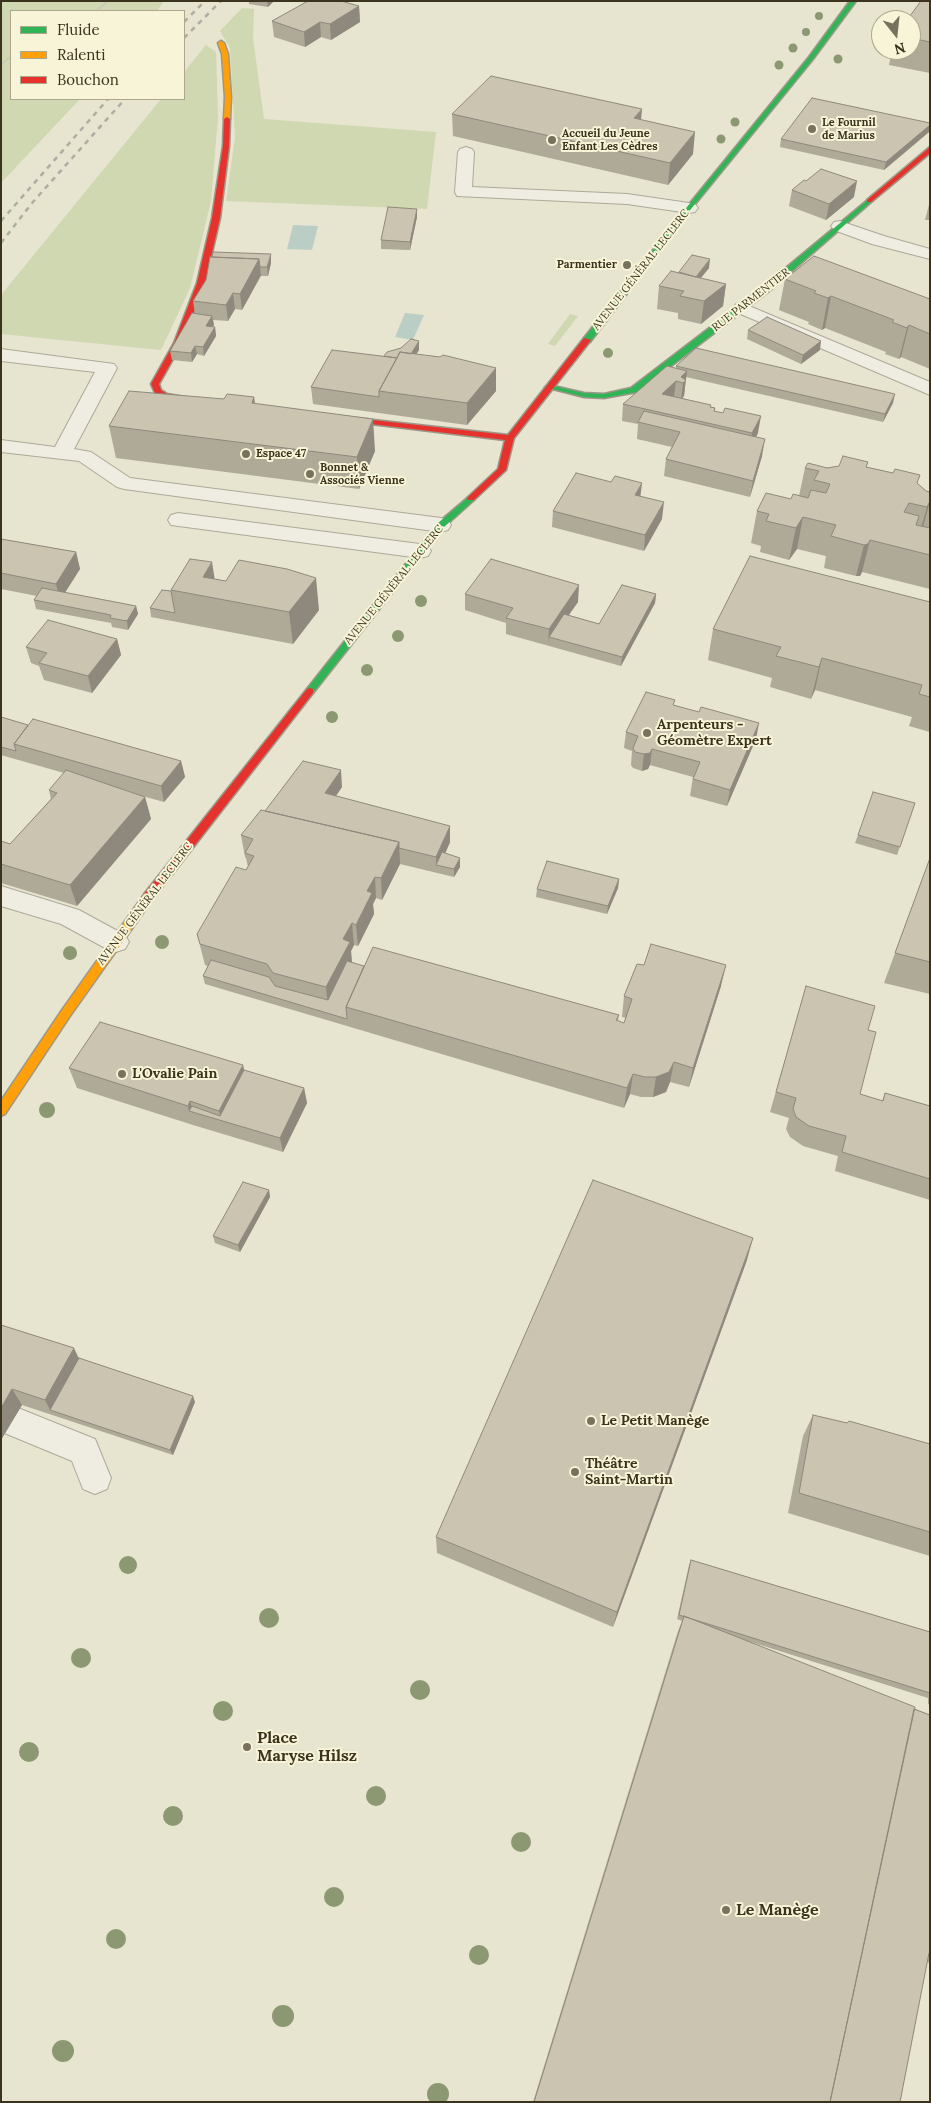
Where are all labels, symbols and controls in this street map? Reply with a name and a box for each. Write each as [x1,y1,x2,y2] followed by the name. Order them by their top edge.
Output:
[10,10,185,100] legend
[871,10,921,60] north arrow
[57,20,100,39] text: Fluide
[892,38,908,59] text: N
[57,45,105,64] text: Ralenti
[57,70,119,89] text: Bouchon
[822,116,876,142] place label: Le Fournil de Marius
[806,123,818,135] marker: Le Fournil de Marius
[562,127,658,153] place label: Accueil du Jeune Enfant Les Cèdres
[546,134,558,146] marker: Accueil du Jeune Enfant Les Cèdres
[590,207,692,333] street label: AVENUE GÉNÉRAL LECLERC
[557,258,617,272] place label: Parmentier
[621,259,633,271] marker: Parmentier
[710,266,792,334] street label: RUE PARMENTIER
[256,447,306,461] place label: Espace 47
[240,448,252,460] marker: Espace 47
[320,461,405,487] place label: Bonnet & Associés Vienne
[304,468,316,480] marker: Bonnet & Associés Vienne
[342,523,446,647] street label: AVENUE GÉNÉRAL LECLERC
[657,717,772,750] place label: Arpenteurs - Géomètre Expert
[641,727,653,739] marker: Arpenteurs - Géomètre Expert
[95,840,195,968] street label: AVENUE GÉNÉRAL LECLERC
[132,1066,217,1082] place label: L'Ovalie Pain
[116,1068,128,1080] marker: L'Ovalie Pain
[601,1413,709,1429] place label: Le Petit Manège
[585,1415,597,1427] marker: Le Petit Manège
[585,1456,673,1488] place label: Théâtre Saint-Martin
[569,1466,581,1478] marker: Théâtre Saint-Martin
[257,1728,357,1766] place label: Place Maryse Hilsz
[241,1741,253,1753] marker: Place Maryse Hilsz
[736,1900,819,1920] place label: Le Manège
[720,1904,732,1916] marker: Le Manège

